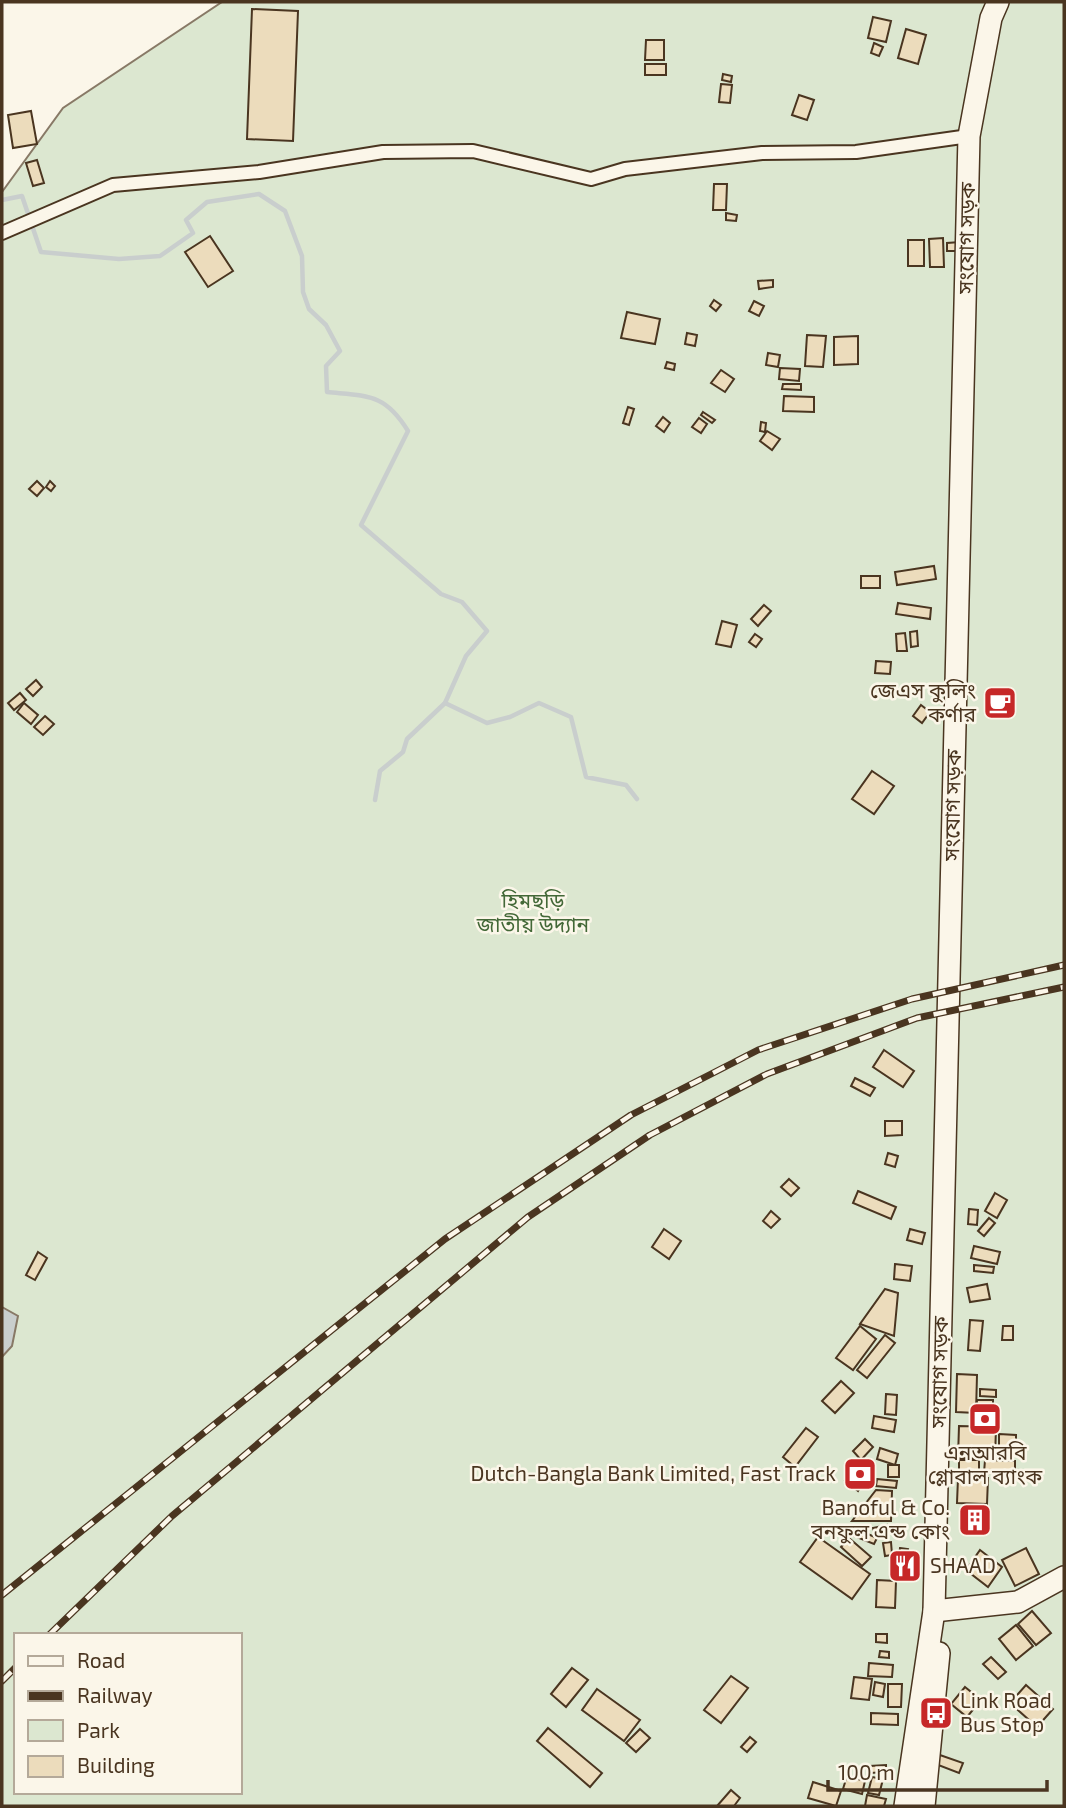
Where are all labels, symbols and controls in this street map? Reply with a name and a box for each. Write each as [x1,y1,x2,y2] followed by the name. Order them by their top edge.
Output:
[952,181,979,295] street label: সংযোগ সড়ক
[870,677,976,726] place label: জেএস কুলিং কর্ণার
[981,684,1019,722] cafe icon: জেএস কুলিং কর্ণার
[938,748,965,862] street label: সংযোগ সড়ক
[476,887,590,936] park label: হিমছড়ি জাতীয় উদ্যান
[925,1315,952,1429] street label: সংযোগ সড়ক
[966,1400,1004,1438] bank icon: এনআরবি গ্লোবাল ব্যাংক
[928,1439,1043,1488] place label: এনআরবি গ্লোবাল ব্যাংক
[841,1455,879,1493] bank icon: Dutch-Bangla Bank Limited, Fast Track
[471,1460,836,1485] place label: Dutch-Bangla Bank Limited, Fast Track
[810,1494,950,1544] place label: Banoful & Co. বনফুল এন্ড কোং
[956,1501,994,1539] building icon: Banoful & Co. বনফুল এন্ড কোং
[886,1547,924,1585] restaurant icon: SHAAD
[930,1552,996,1577] place label: SHAAD
[14,1633,242,1794] legend
[77,1647,125,1672] text: Road
[77,1682,153,1707] text: Railway
[960,1687,1052,1736] place label: Link Road Bus Stop
[917,1694,955,1732] bus stop icon: Link Road Bus Stop
[77,1717,120,1742] text: Park
[828,1748,1047,1792] scale bar
[77,1752,155,1777] text: Building
[838,1759,895,1784] text: 100 m

